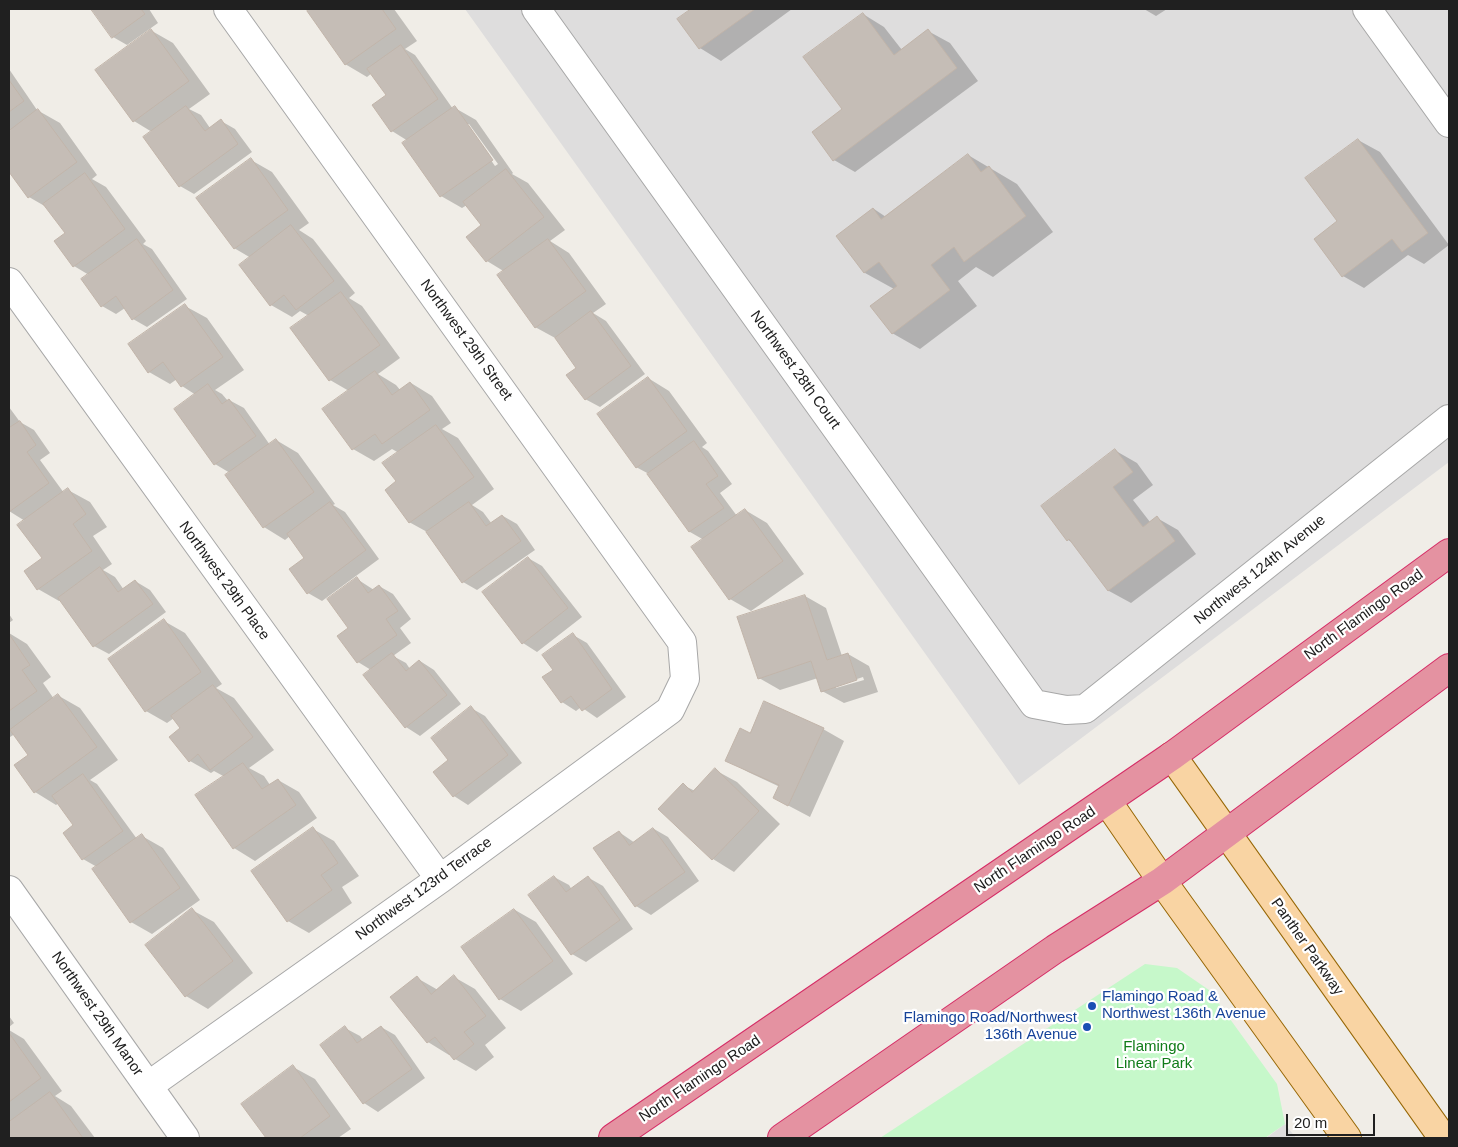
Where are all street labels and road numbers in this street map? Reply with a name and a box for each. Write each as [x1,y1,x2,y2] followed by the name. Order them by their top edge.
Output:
[416,276,516,404] street label: Northwest 29th Street
[746,307,844,433] street label: Northwest 28th Court
[1191,511,1329,629] street label: Northwest 124th Avenue
[175,518,273,644] street label: Northwest 29th Place
[1301,566,1427,664] street label: North Flamingo Road
[971,803,1099,897] street label: North Flamingo Road
[352,833,496,945] street label: Northwest 123rd Terrace
[1267,895,1347,999] street label: Panther Parkway
[47,948,147,1080] street label: Northwest 29th Manor
[636,1032,764,1126] street label: North Flamingo Road

